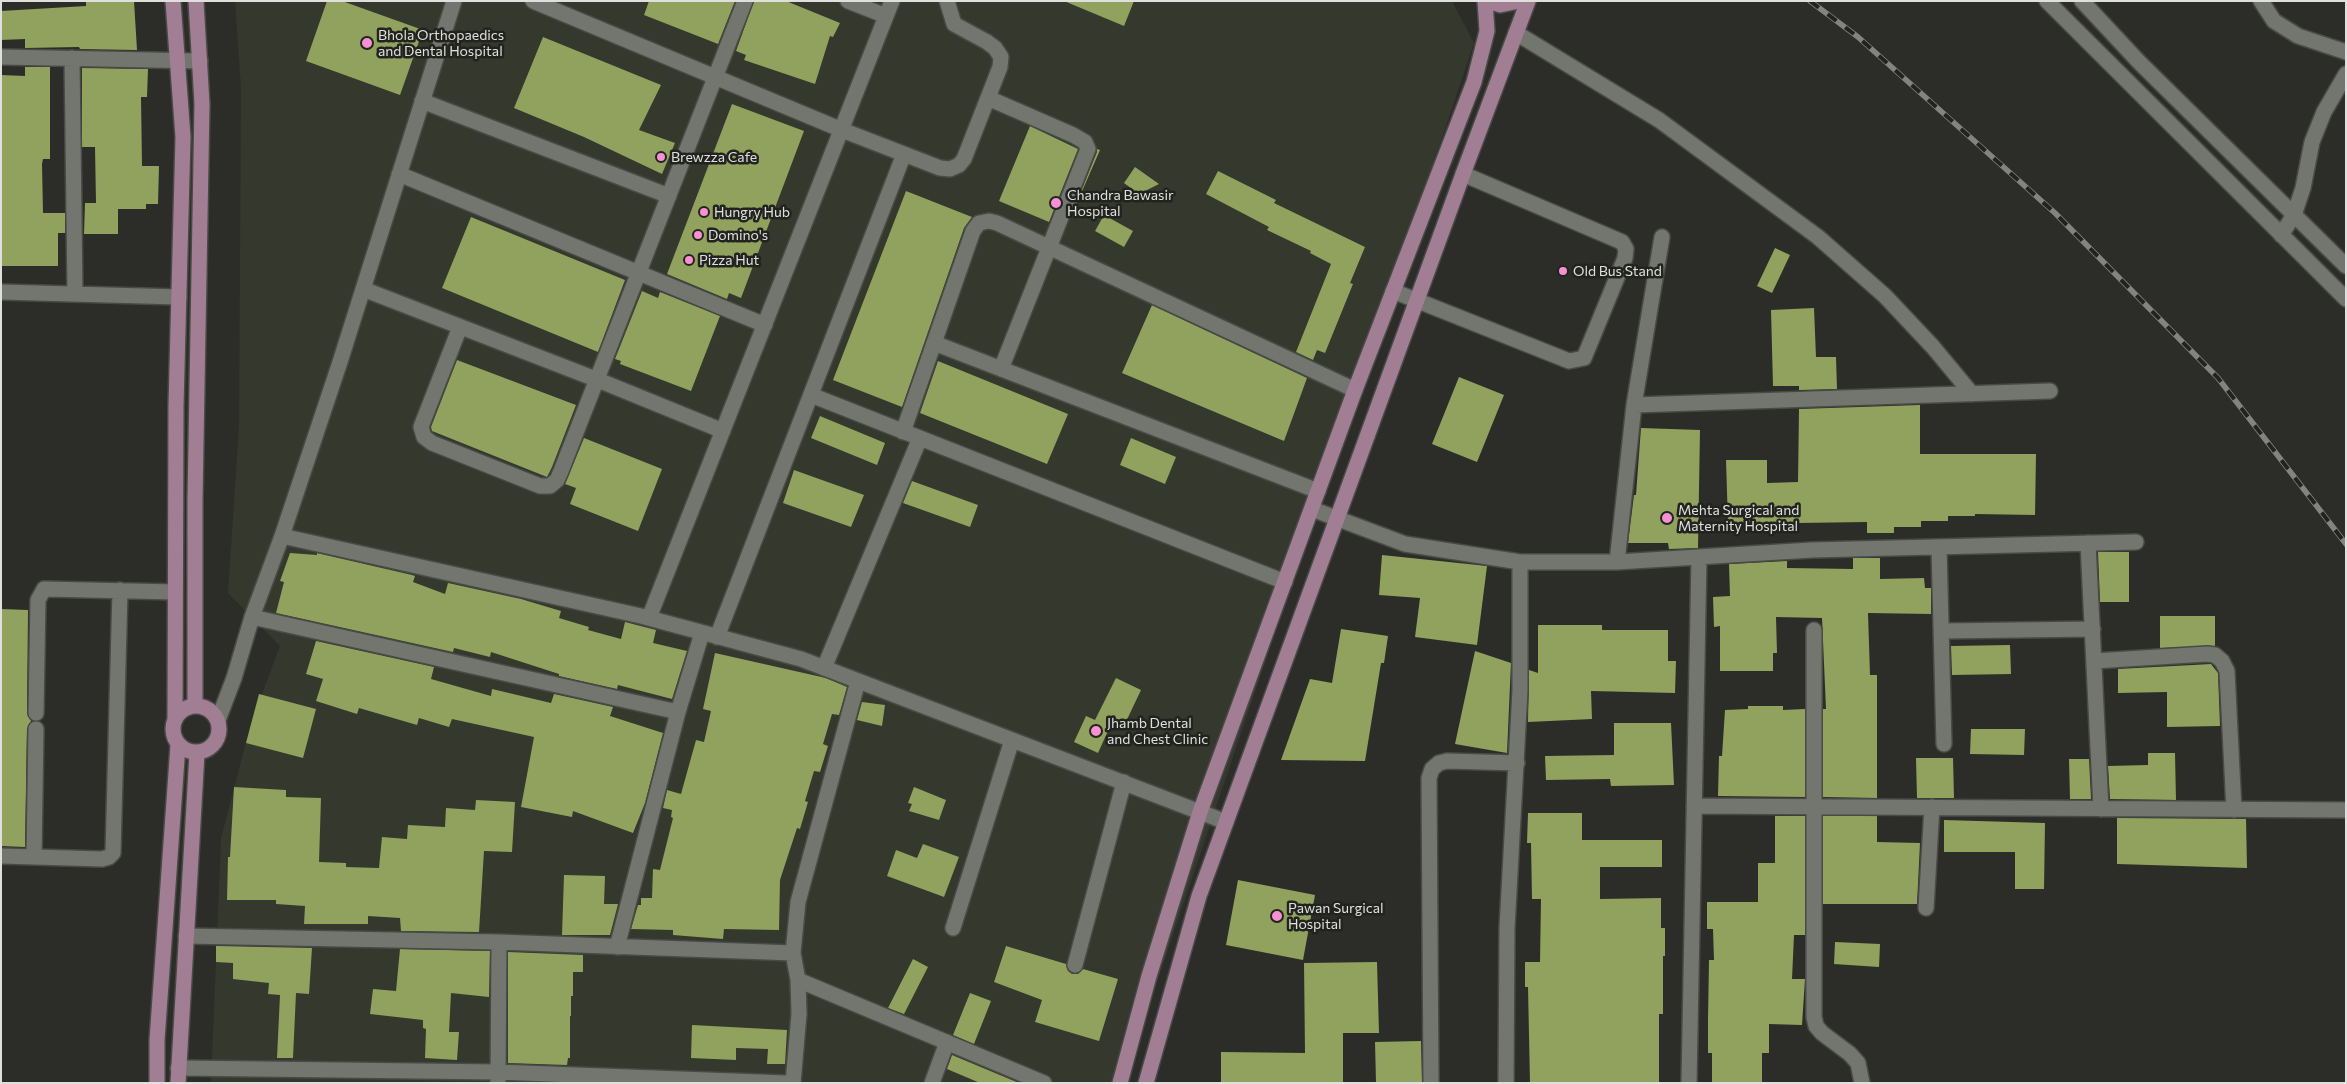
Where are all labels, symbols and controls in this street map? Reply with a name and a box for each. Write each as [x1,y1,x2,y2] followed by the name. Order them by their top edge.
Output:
[378,27,504,59] place label: Bhola Orthopaedics and Dental Hospital
[360,36,374,50] marker: Bhola Orthopaedics and Dental Hospital
[671,149,757,165] place label: Brewzza Cafe
[655,151,667,163] marker: Brewzza Cafe
[1067,187,1174,220] place label: Chandra Bawasir Hospital
[1049,196,1063,210] marker: Chandra Bawasir Hospital
[714,204,790,220] place label: Hungry Hub
[698,206,710,218] marker: Hungry Hub
[708,227,768,243] place label: Domino's
[692,229,704,241] marker: Domino's
[699,252,759,268] place label: Pizza Hut
[683,254,695,266] marker: Pizza Hut
[1573,263,1662,279] place label: Old Bus Stand
[1557,265,1569,277] marker: Old Bus Stand
[1678,502,1799,534] place label: Mehta Surgical and Maternity Hospital
[1660,511,1674,525] marker: Mehta Surgical and Maternity Hospital
[1107,715,1208,748] place label: Jhamb Dental and Chest Clinic
[1089,724,1103,738] marker: Jhamb Dental and Chest Clinic
[1288,900,1384,932] place label: Pawan Surgical Hospital
[1270,909,1284,923] marker: Pawan Surgical Hospital

